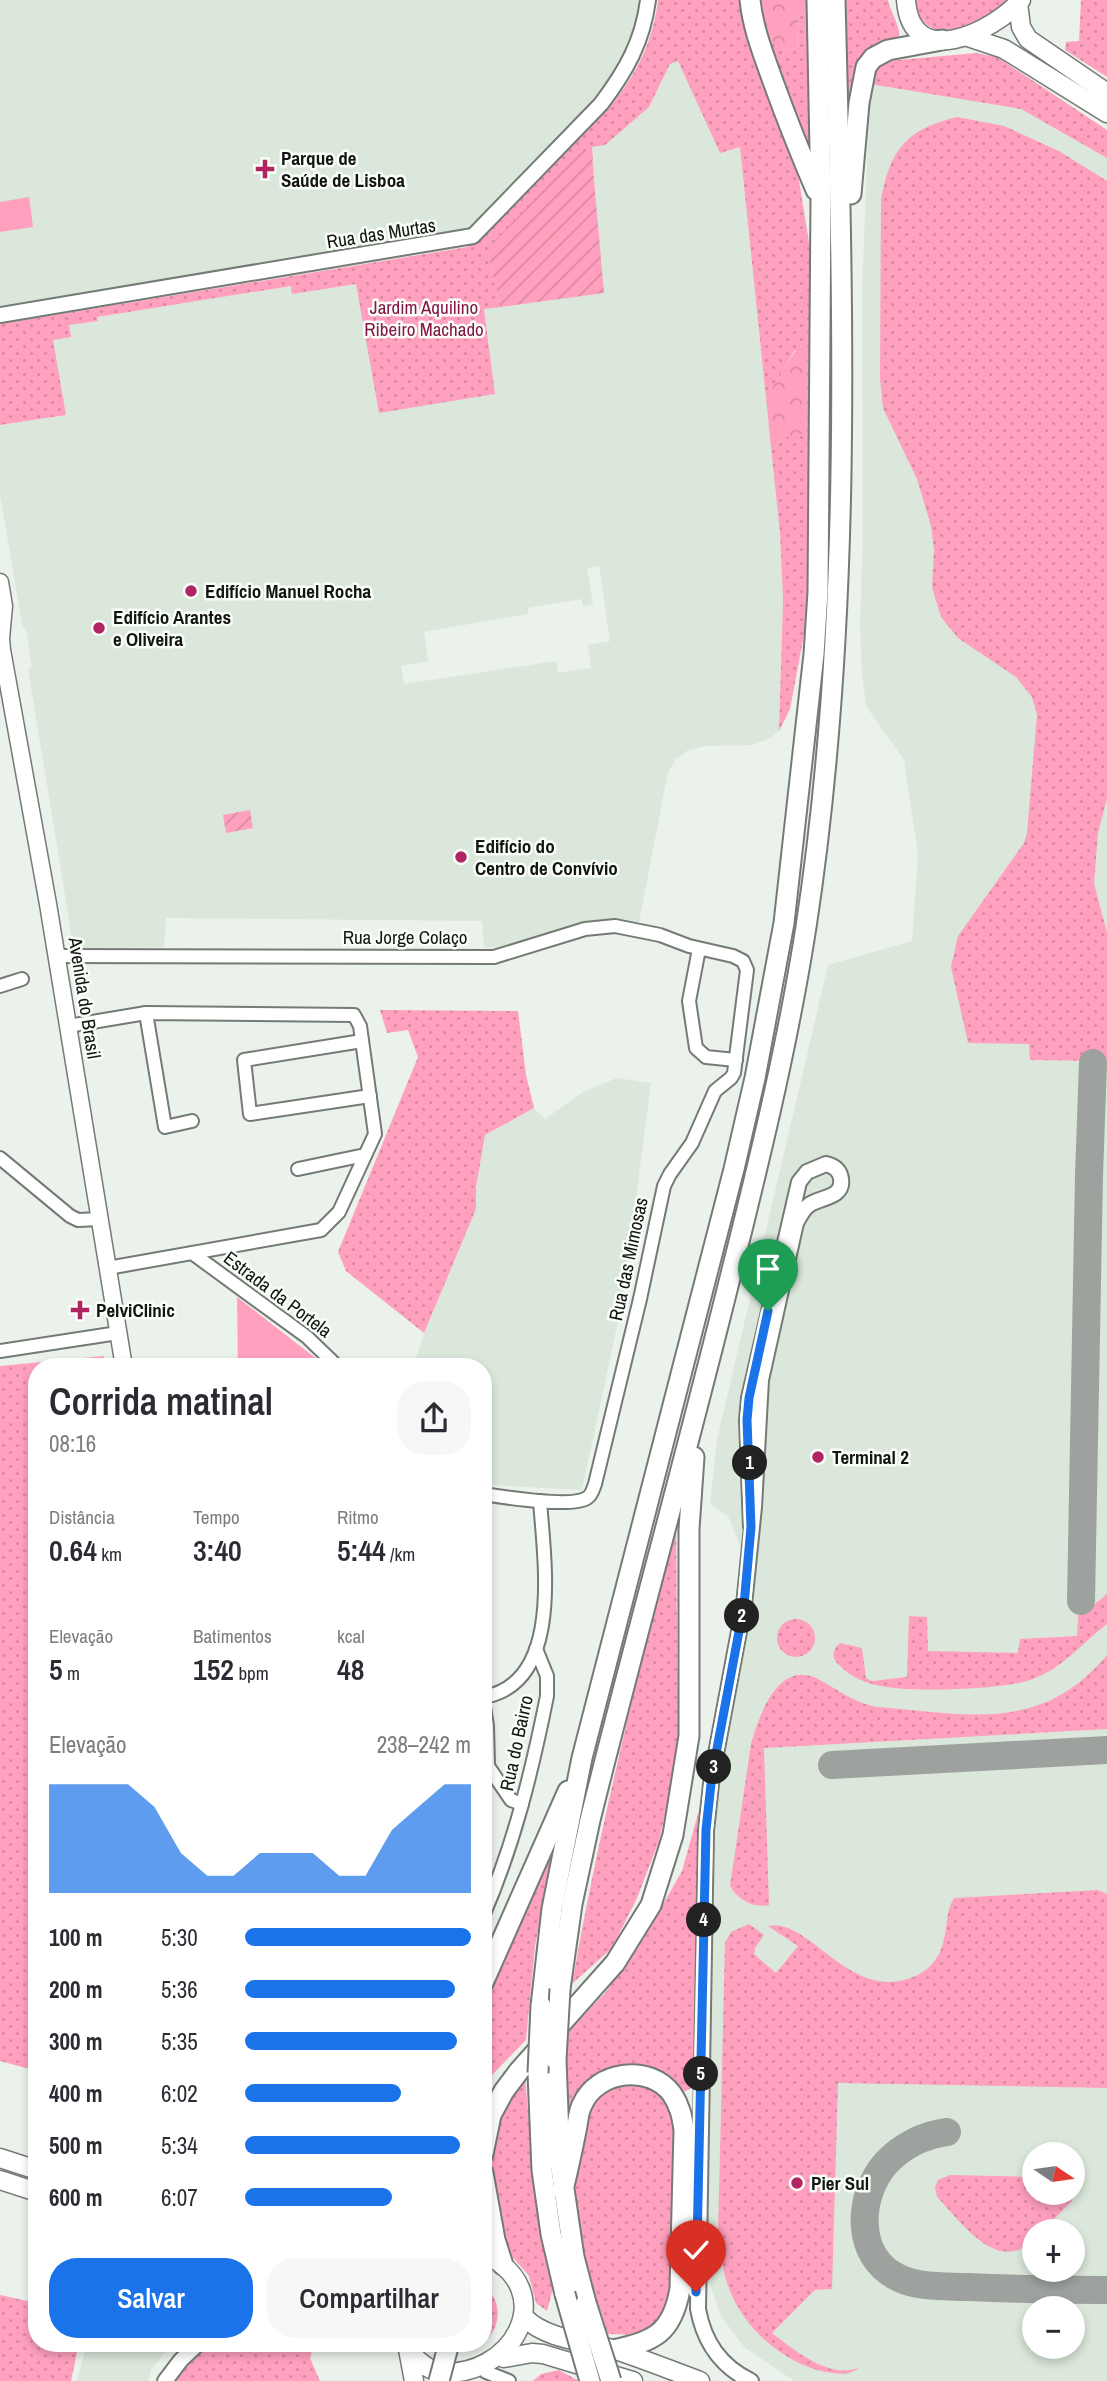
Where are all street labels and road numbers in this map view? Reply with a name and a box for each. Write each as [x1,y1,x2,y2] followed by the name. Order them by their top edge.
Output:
[325,212,438,254] street label: Rua das Murtas
[343,924,467,950] street label: Rua Jorge Colaço
[62,934,107,1061] street label: Avenida do Brasil
[602,1195,654,1323] street label: Rua das Mimosas
[219,1245,338,1343] street label: Estrada da Portela
[493,1693,539,1793] street label: Rua do Bairro

